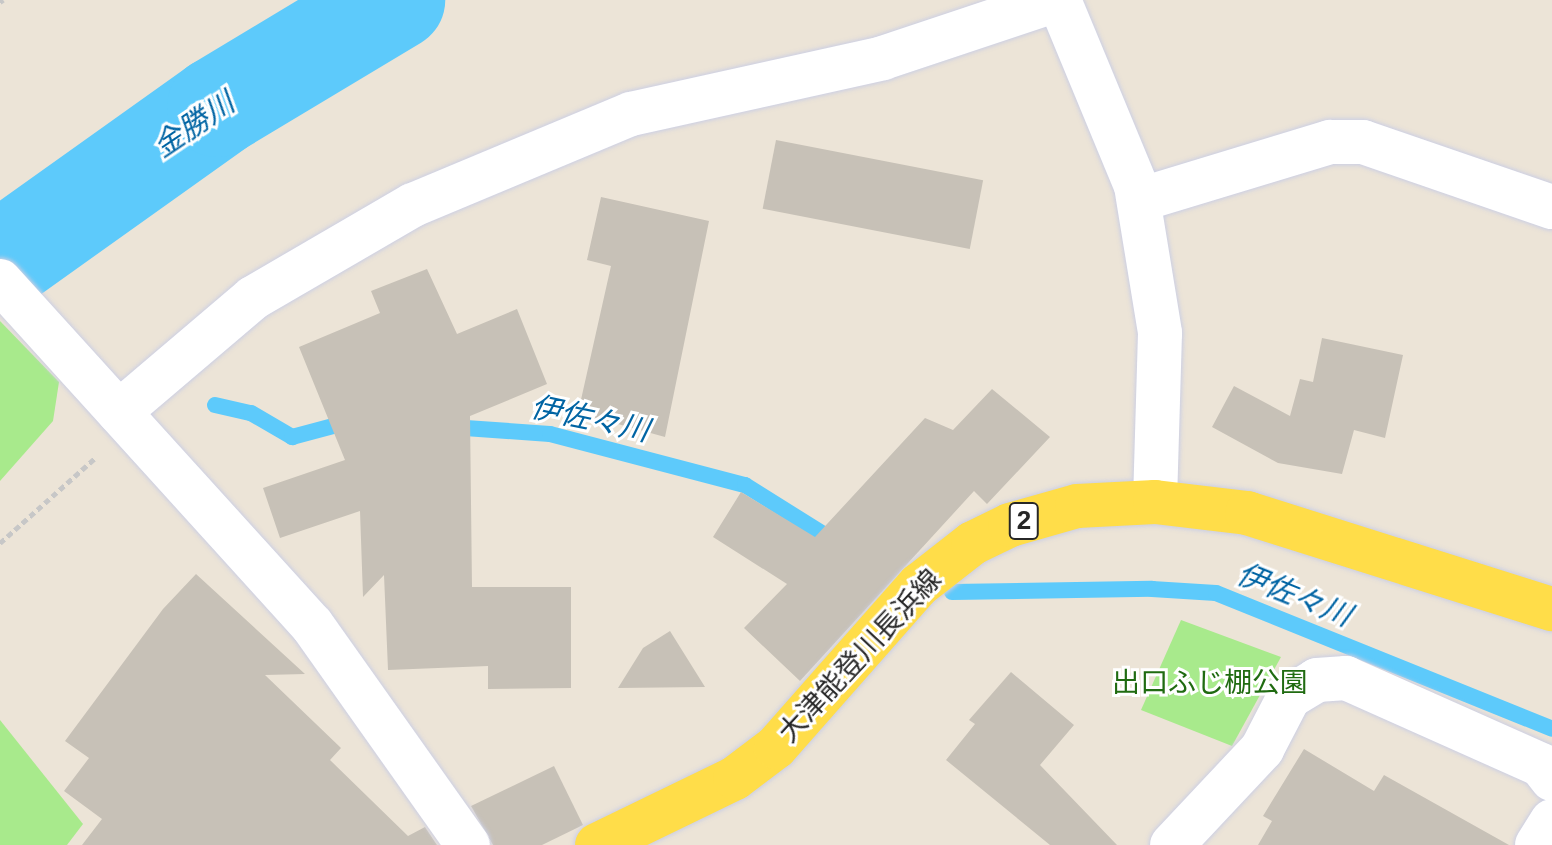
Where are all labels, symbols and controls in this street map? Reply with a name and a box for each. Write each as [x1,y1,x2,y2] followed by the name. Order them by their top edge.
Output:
[147,85,241,165] water label: 金勝川
[528,389,652,449] water label: 伊佐々川
[1008,499,1040,543] road number: 2
[1232,556,1356,634] water label: 伊佐々川
[771,563,949,749] street label: 大津能登川長浜線
[1112,666,1308,700] park label: 出口ふじ棚公園

